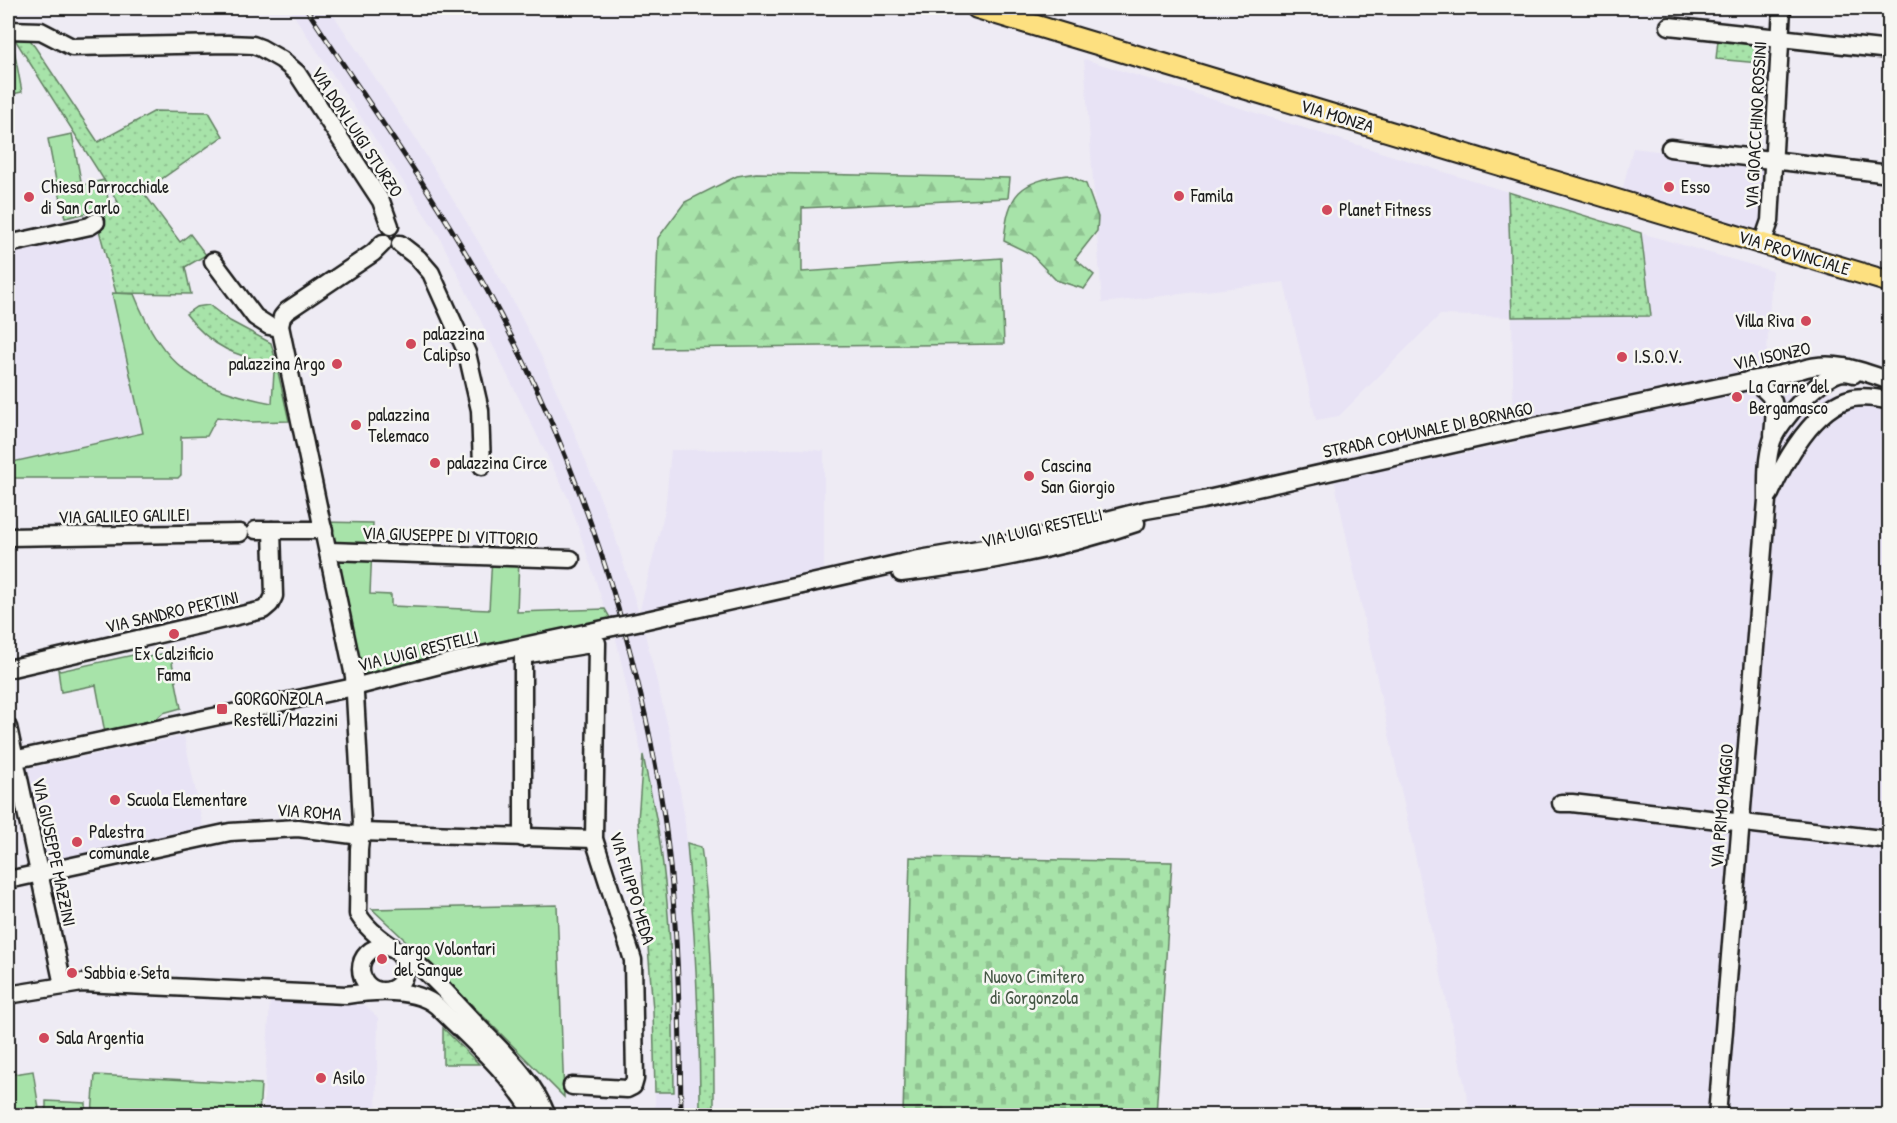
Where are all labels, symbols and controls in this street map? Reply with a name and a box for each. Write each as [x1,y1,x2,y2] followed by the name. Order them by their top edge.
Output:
[1739,41,1772,209] street label: VIA GIOACCHINO ROSSINI
[306,61,409,202] street label: VIA DON LUIGI STURZO
[1297,93,1377,139] street label: VIA MONZA
[41,174,169,220] place label: Chiesa Parrocchiale di San Carlo
[1681,174,1710,199] place label: Esso
[1662,180,1676,194] marker: Esso
[1190,183,1233,208] place label: Famila
[1172,189,1186,203] marker: Famila
[22,190,36,204] marker: Chiesa Parrocchiale di San Carlo
[1339,197,1431,222] place label: Planet Fitness
[1320,203,1334,217] marker: Planet Fitness
[1735,224,1853,281] street label: VIA PROVINCIALE
[1734,308,1794,333] place label: Villa Riva
[1799,314,1813,328] marker: Villa Riva
[423,321,484,367] place label: palazzina Calipso
[1731,335,1813,376] street label: VIA ISONZO
[404,337,418,351] marker: palazzina Calipso
[1634,344,1682,369] place label: I.S.O.V.
[1615,350,1629,364] marker: I.S.O.V.
[229,351,325,376] place label: palazzina Argo
[330,357,344,371] marker: palazzina Argo
[1749,374,1829,420] place label: La Carne del Bergamasco
[1730,390,1744,404] marker: La Carne del Bergamasco
[1321,395,1535,464] street label: STRADA COMUNALE DI BORNAGO
[368,402,429,448] place label: palazzina Telemaco
[349,418,363,432] marker: palazzina Telemaco
[447,450,547,475] place label: palazzina Circe
[1041,453,1115,499] place label: Cascina San Giorgio
[428,456,442,470] marker: palazzina Circe
[1022,469,1036,483] marker: Cascina San Giorgio
[979,501,1105,554] street label: VIA LUIGI RESTELLI
[58,502,190,529] street label: VIA GALILEO GALILEI
[362,520,539,551] street label: VIA GIUSEPPE DI VITTORIO
[103,584,241,639] street label: VIA SANDRO PERTINI
[355,623,481,678] street label: VIA LUIGI RESTELLI
[167,627,181,641] marker: Ex Calzificio Fama
[134,641,214,687] place label: Ex Calzificio Fama
[234,686,338,732] place label: GORGONZOLA Restelli/Mazzini
[215,702,229,716] marker: GORGONZOLA Restelli/Mazzini
[1704,743,1739,869] street label: VIA PRIMO MAGGIO
[27,775,82,929] street label: VIA GIUSEPPE MAZZINI
[127,787,247,812] place label: Scuola Elementare
[108,793,122,807] marker: Scuola Elementare
[276,797,343,826] street label: VIA ROMA
[89,819,150,865] place label: Palestra comunale
[603,828,662,947] street label: VIA FILIPPO MEDA
[70,835,84,849] marker: Palestra comunale
[394,936,496,982] place label: Largo Volontari del Sangue
[375,952,389,966] marker: Largo Volontari del Sangue
[84,960,169,985] place label: Sabbia e Seta
[984,964,1084,1010] park label: Nuovo Cimitero di Gorgonzola
[65,966,79,980] marker: Sabbia e Seta
[56,1025,144,1050] place label: Sala Argentia
[37,1031,51,1045] marker: Sala Argentia
[333,1065,365,1090] place label: Asilo
[314,1071,328,1085] marker: Asilo

